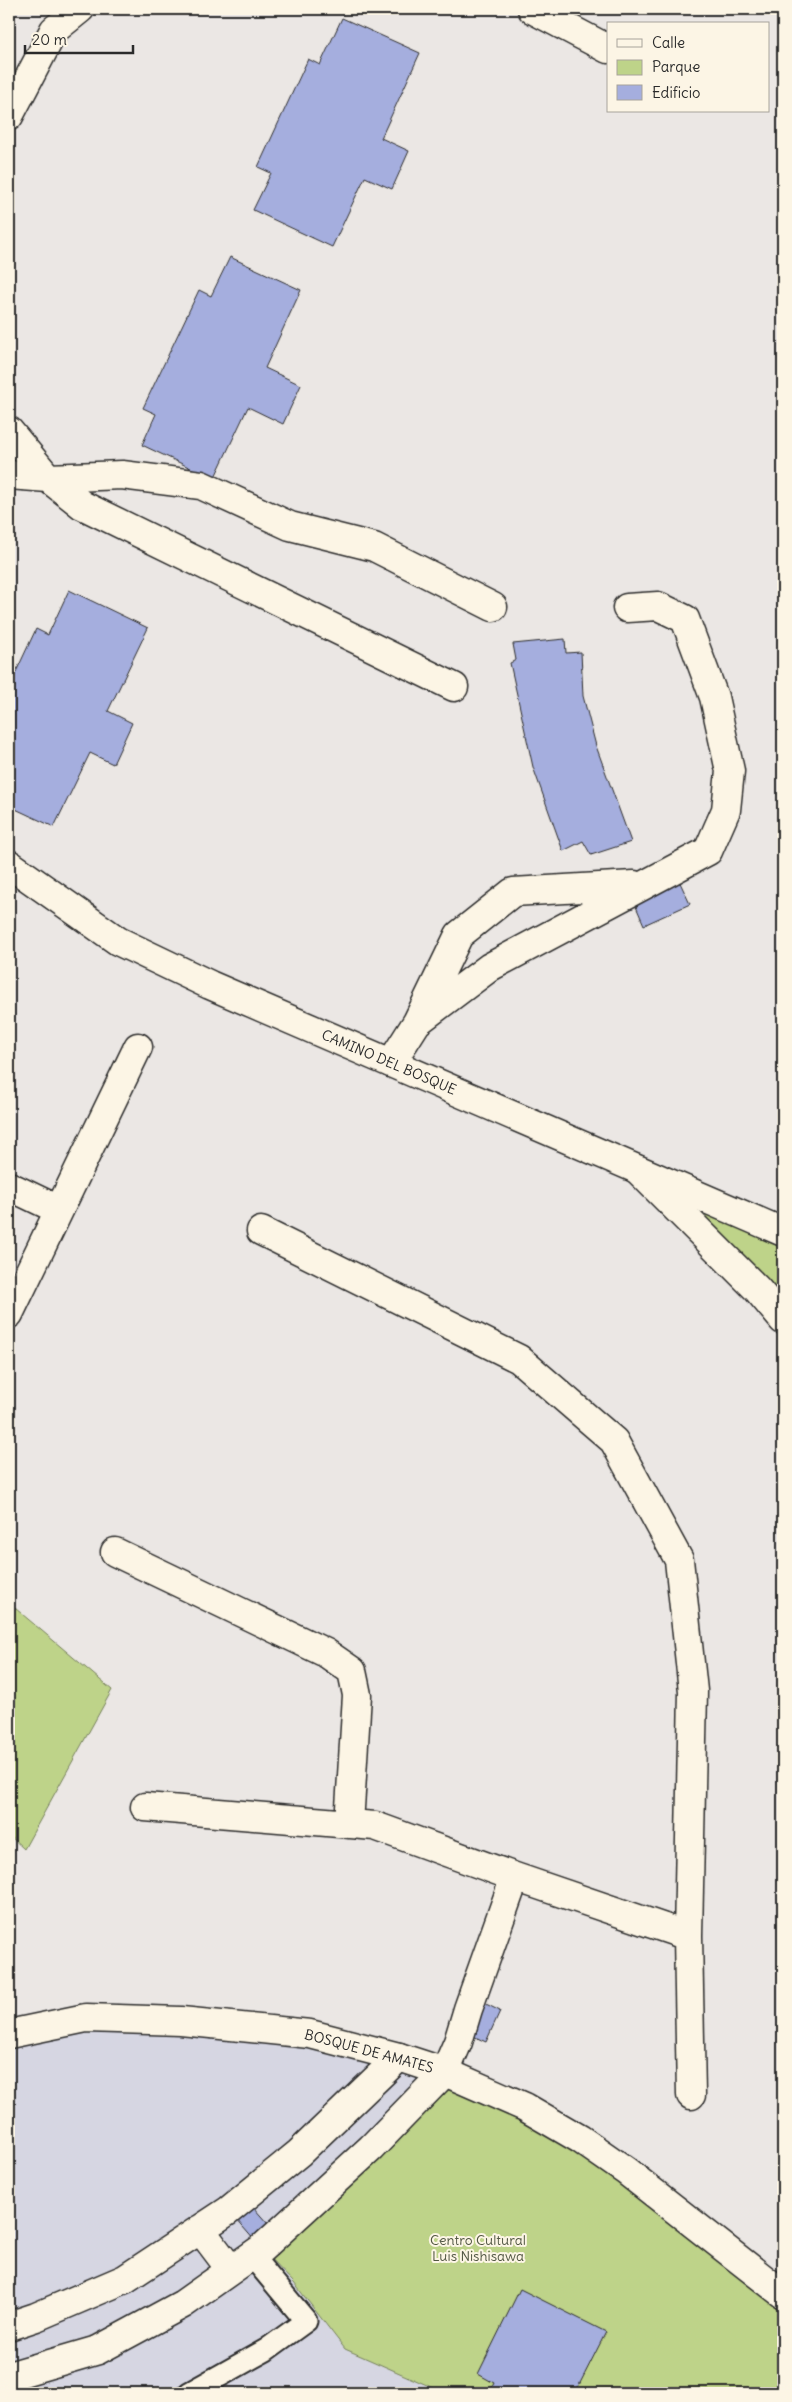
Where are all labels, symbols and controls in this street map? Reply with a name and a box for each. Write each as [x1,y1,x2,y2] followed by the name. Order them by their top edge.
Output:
[25,22,132,54] scale bar
[607,22,770,112] legend
[32,30,67,49] text: 20 m
[652,33,685,52] text: Calle
[652,57,700,76] text: Parque
[652,83,700,102] text: Edificio
[319,1025,459,1099] street label: CAMINO DEL BOSQUE
[302,2025,436,2077] street label: BOSQUE DE AMATES
[430,2231,526,2265] park label: Centro Cultural Luis Nishisawa

